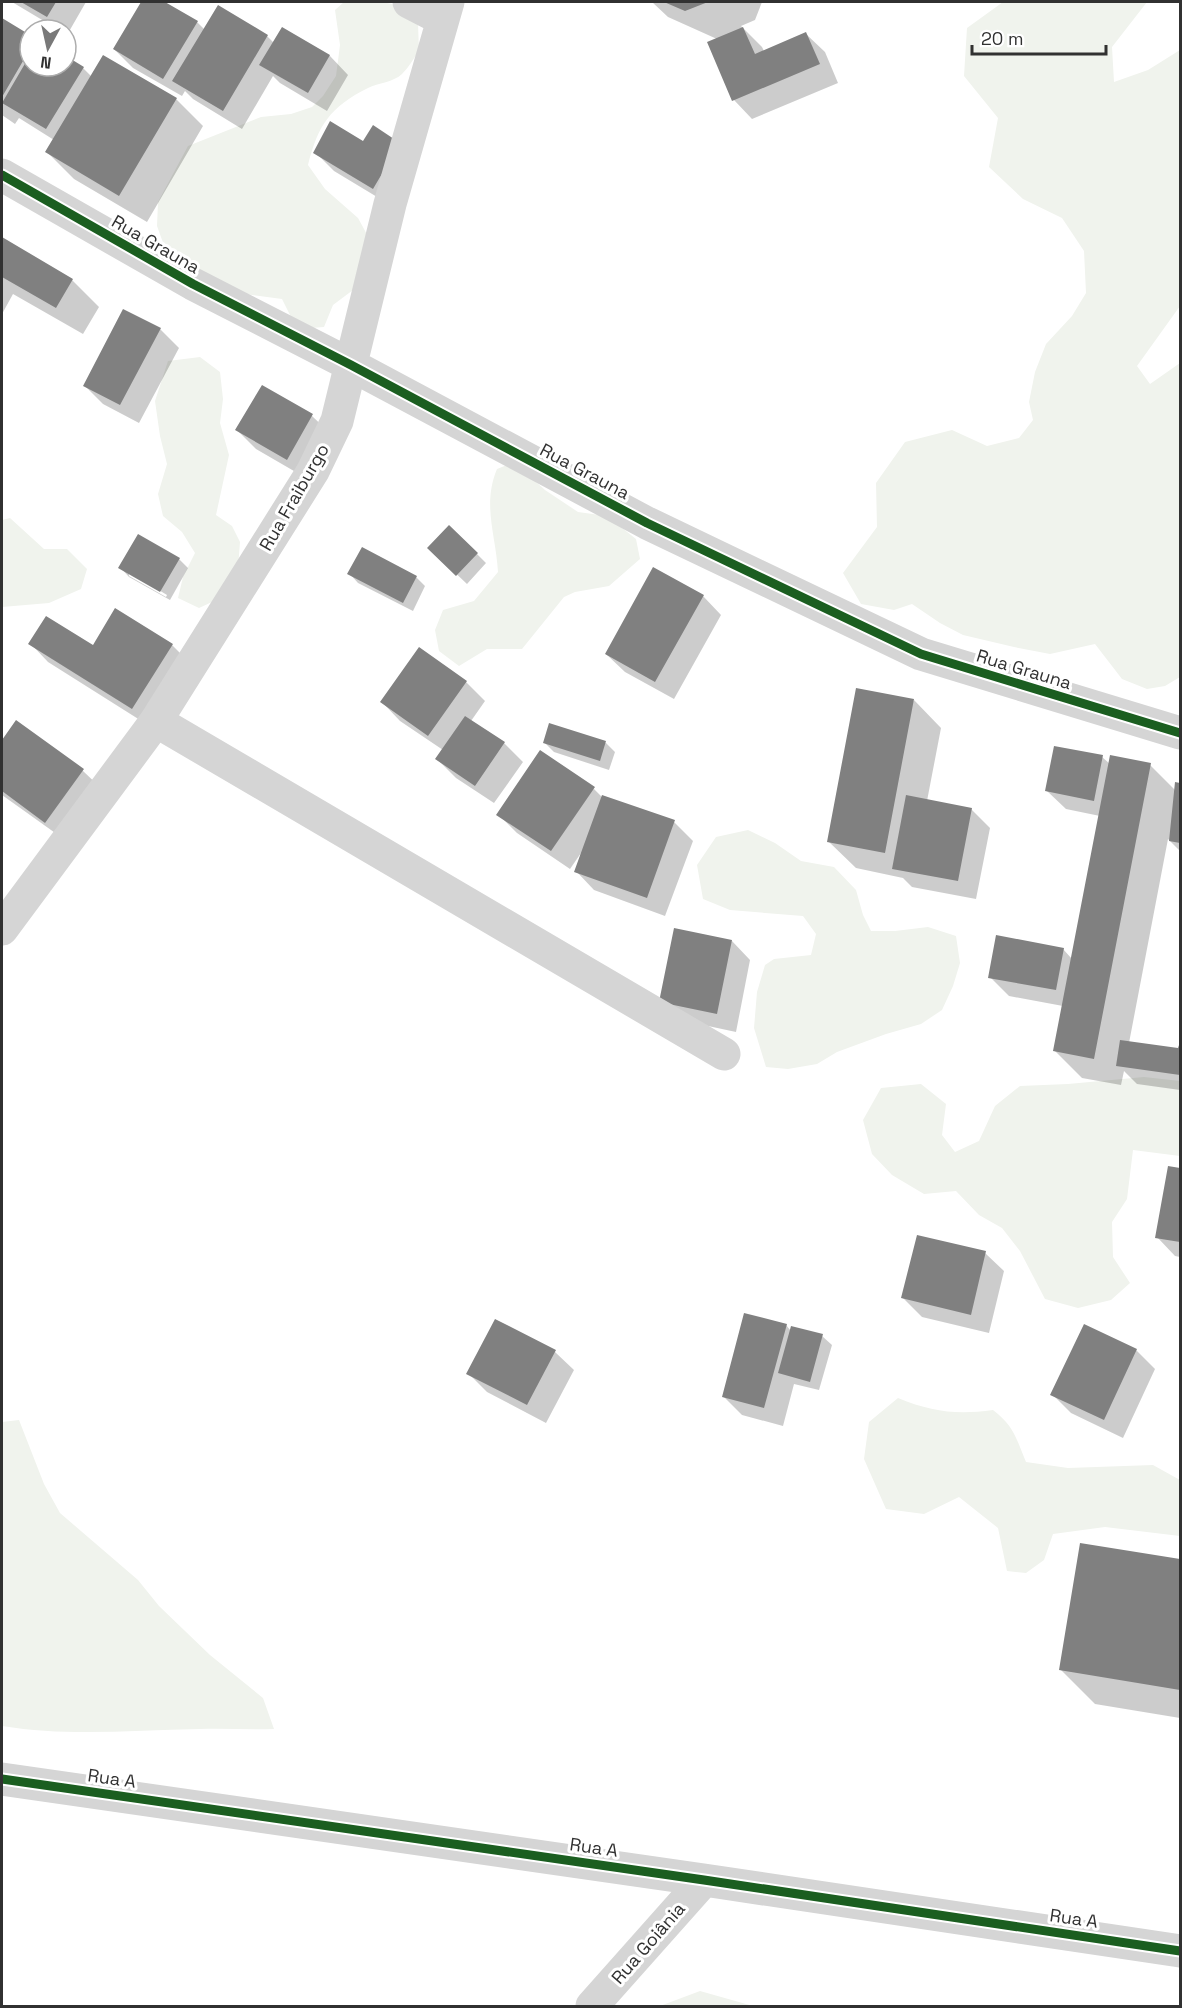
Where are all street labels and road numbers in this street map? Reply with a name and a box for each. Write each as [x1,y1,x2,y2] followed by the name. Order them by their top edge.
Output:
[108,209,204,279] street label: Rua Grauna
[536,438,634,504] street label: Rua Grauna
[254,439,334,555] street label: Rua Fraiburgo
[974,644,1074,694] street label: Rua Grauna
[86,1763,138,1793] street label: Rua A
[568,1832,620,1862] street label: Rua A
[606,1897,690,1989] street label: Rua Goiânia
[1048,1903,1100,1933] street label: Rua A

